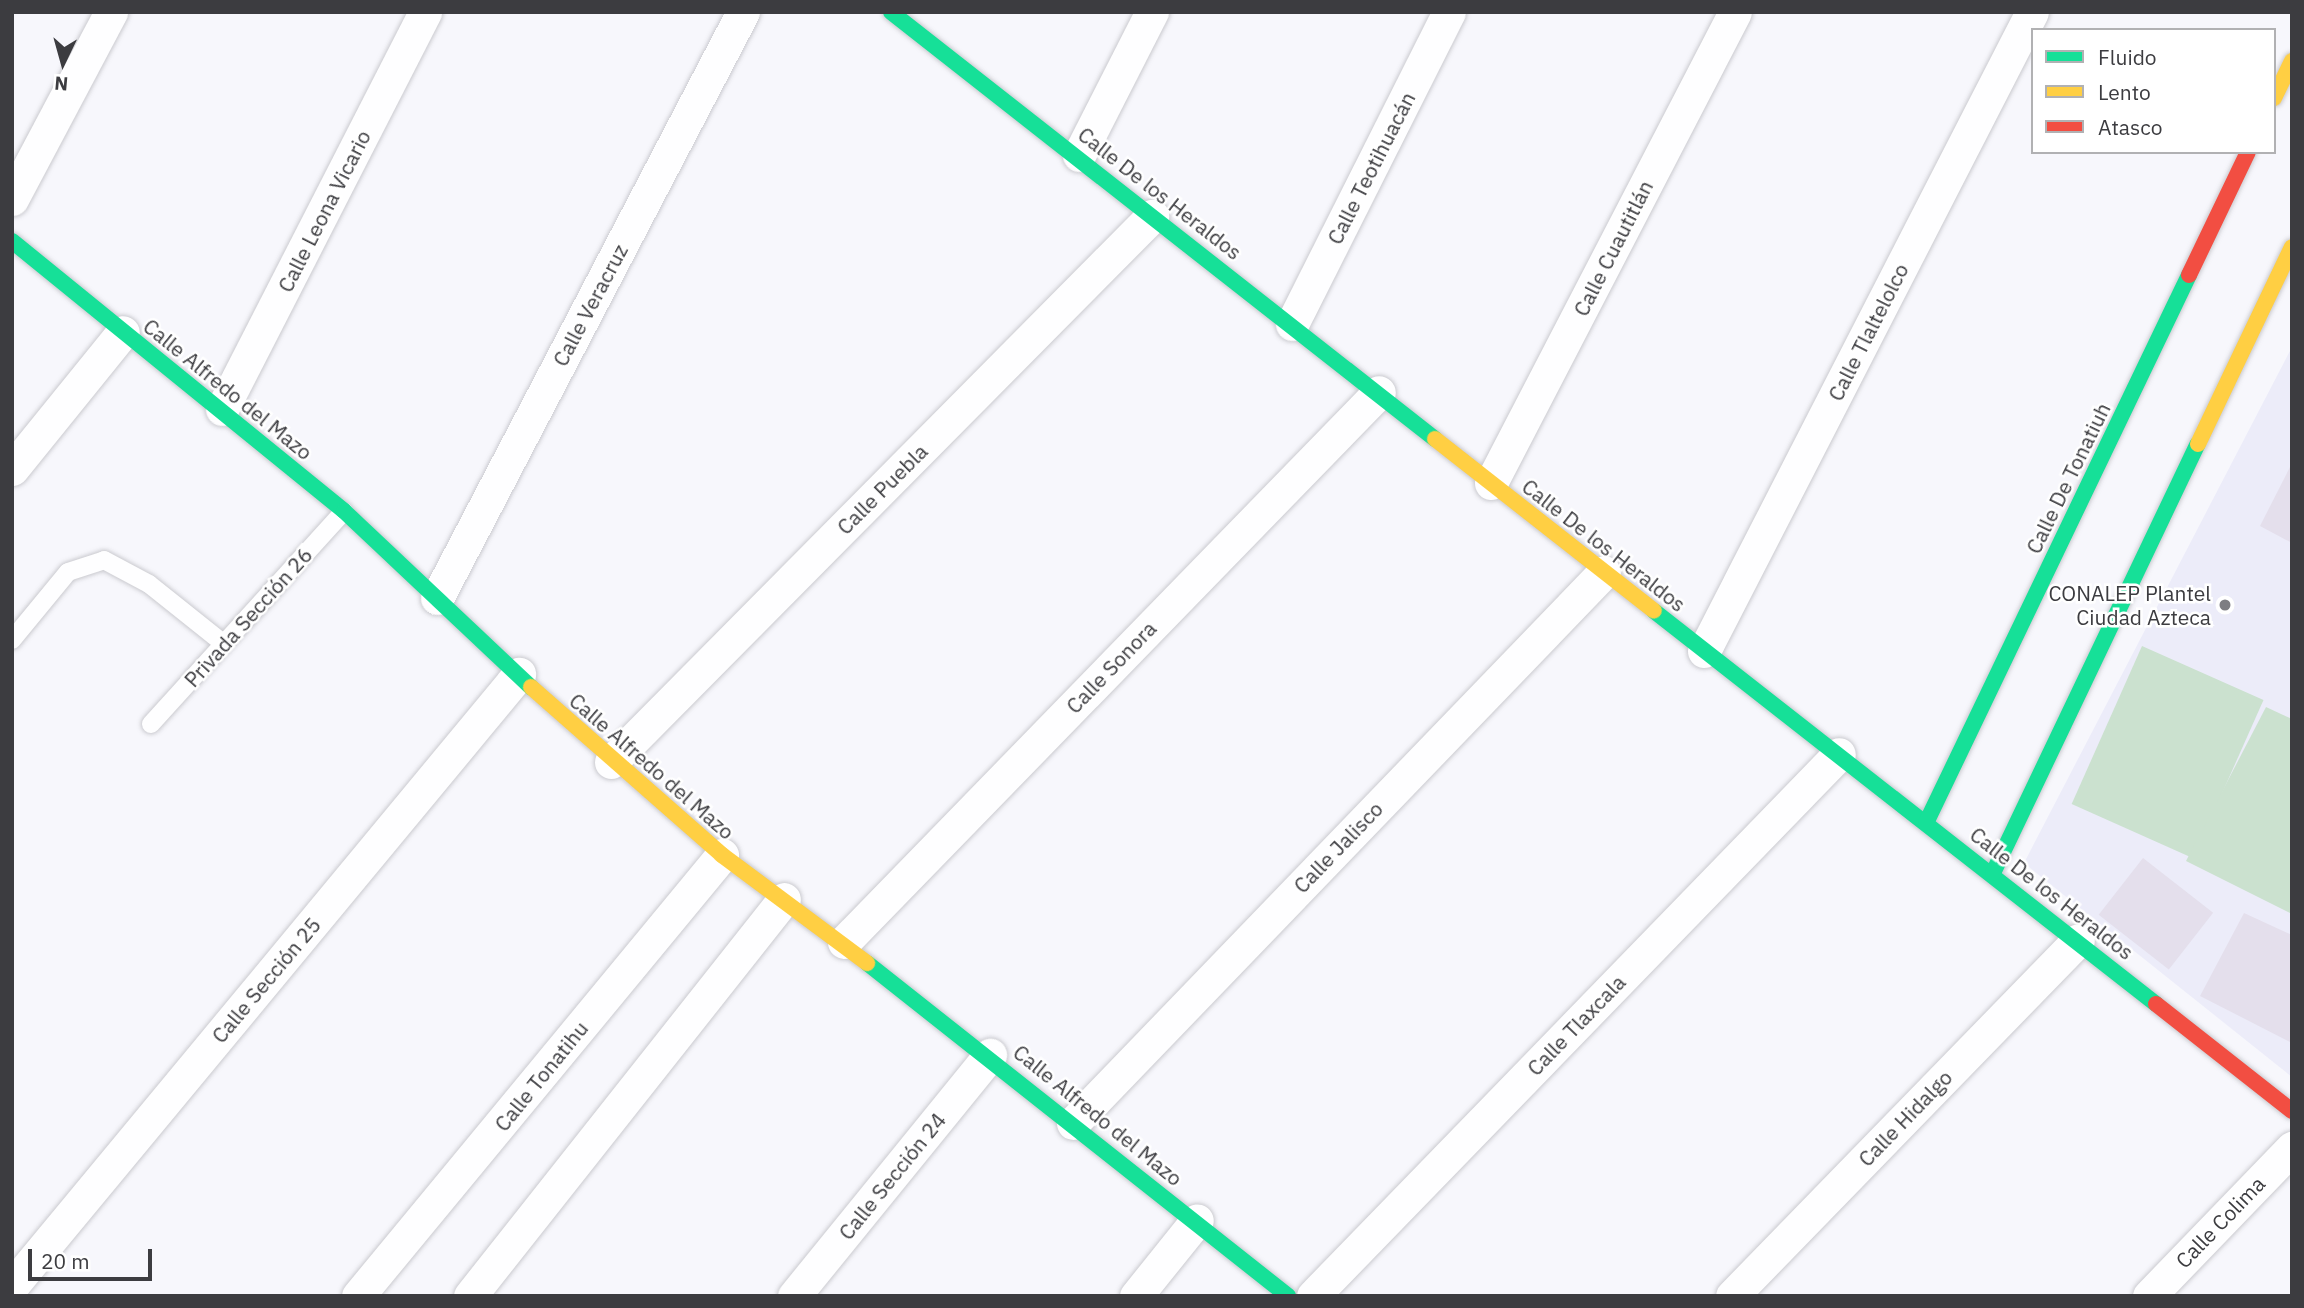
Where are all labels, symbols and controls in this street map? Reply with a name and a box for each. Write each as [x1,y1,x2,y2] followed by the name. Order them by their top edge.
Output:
[28,28,98,98] north arrow
[2031,28,2276,154] legend
[2098,43,2157,71] text: Fluido
[53,71,69,96] text: N
[2098,78,2151,106] text: Lento
[1322,88,1420,248] street label: Calle Teotihuacán
[2098,113,2162,141] text: Atasco
[1073,121,1247,265] street label: Calle De los Heraldos
[272,126,376,296] street label: Calle Leona Vicario
[1568,176,1658,320] street label: Calle Cuautitlán
[547,240,633,370] street label: Calle Veracruz
[1823,259,1913,405] street label: Calle Tlaltelolco
[138,313,318,465] street label: Calle Alfredo del Mazo
[2021,398,2115,558] street label: Calle De Tonatiuh
[832,439,932,539] street label: Calle Puebla
[1517,473,1691,617] street label: Calle De los Heraldos
[179,542,317,692] street label: Privada Sección 26
[2049,580,2211,630] place label: CONALEP Plantel Ciudad Azteca
[2217,597,2233,613] marker: CONALEP Plantel Ciudad Azteca
[1061,616,1161,718] street label: Calle Sonora
[564,688,740,844] street label: Calle Alfredo del Mazo
[1288,796,1388,898] street label: Calle Jalisco
[1965,821,2139,965] street label: Calle De los Heraldos
[206,912,326,1048] street label: Calle Sección 25
[1522,969,1630,1081] street label: Calle Tlaxcala
[489,1016,593,1136] street label: Calle Tonatihu
[1008,1039,1188,1191] street label: Calle Alfredo del Mazo
[1853,1065,1957,1171] street label: Calle Hidalgo
[833,1107,951,1245] street label: Calle Sección 24
[2170,1171,2270,1273] street label: Calle Colima
[32,1234,156,1278] scale bar
[41,1247,90,1275] text: 20 m

